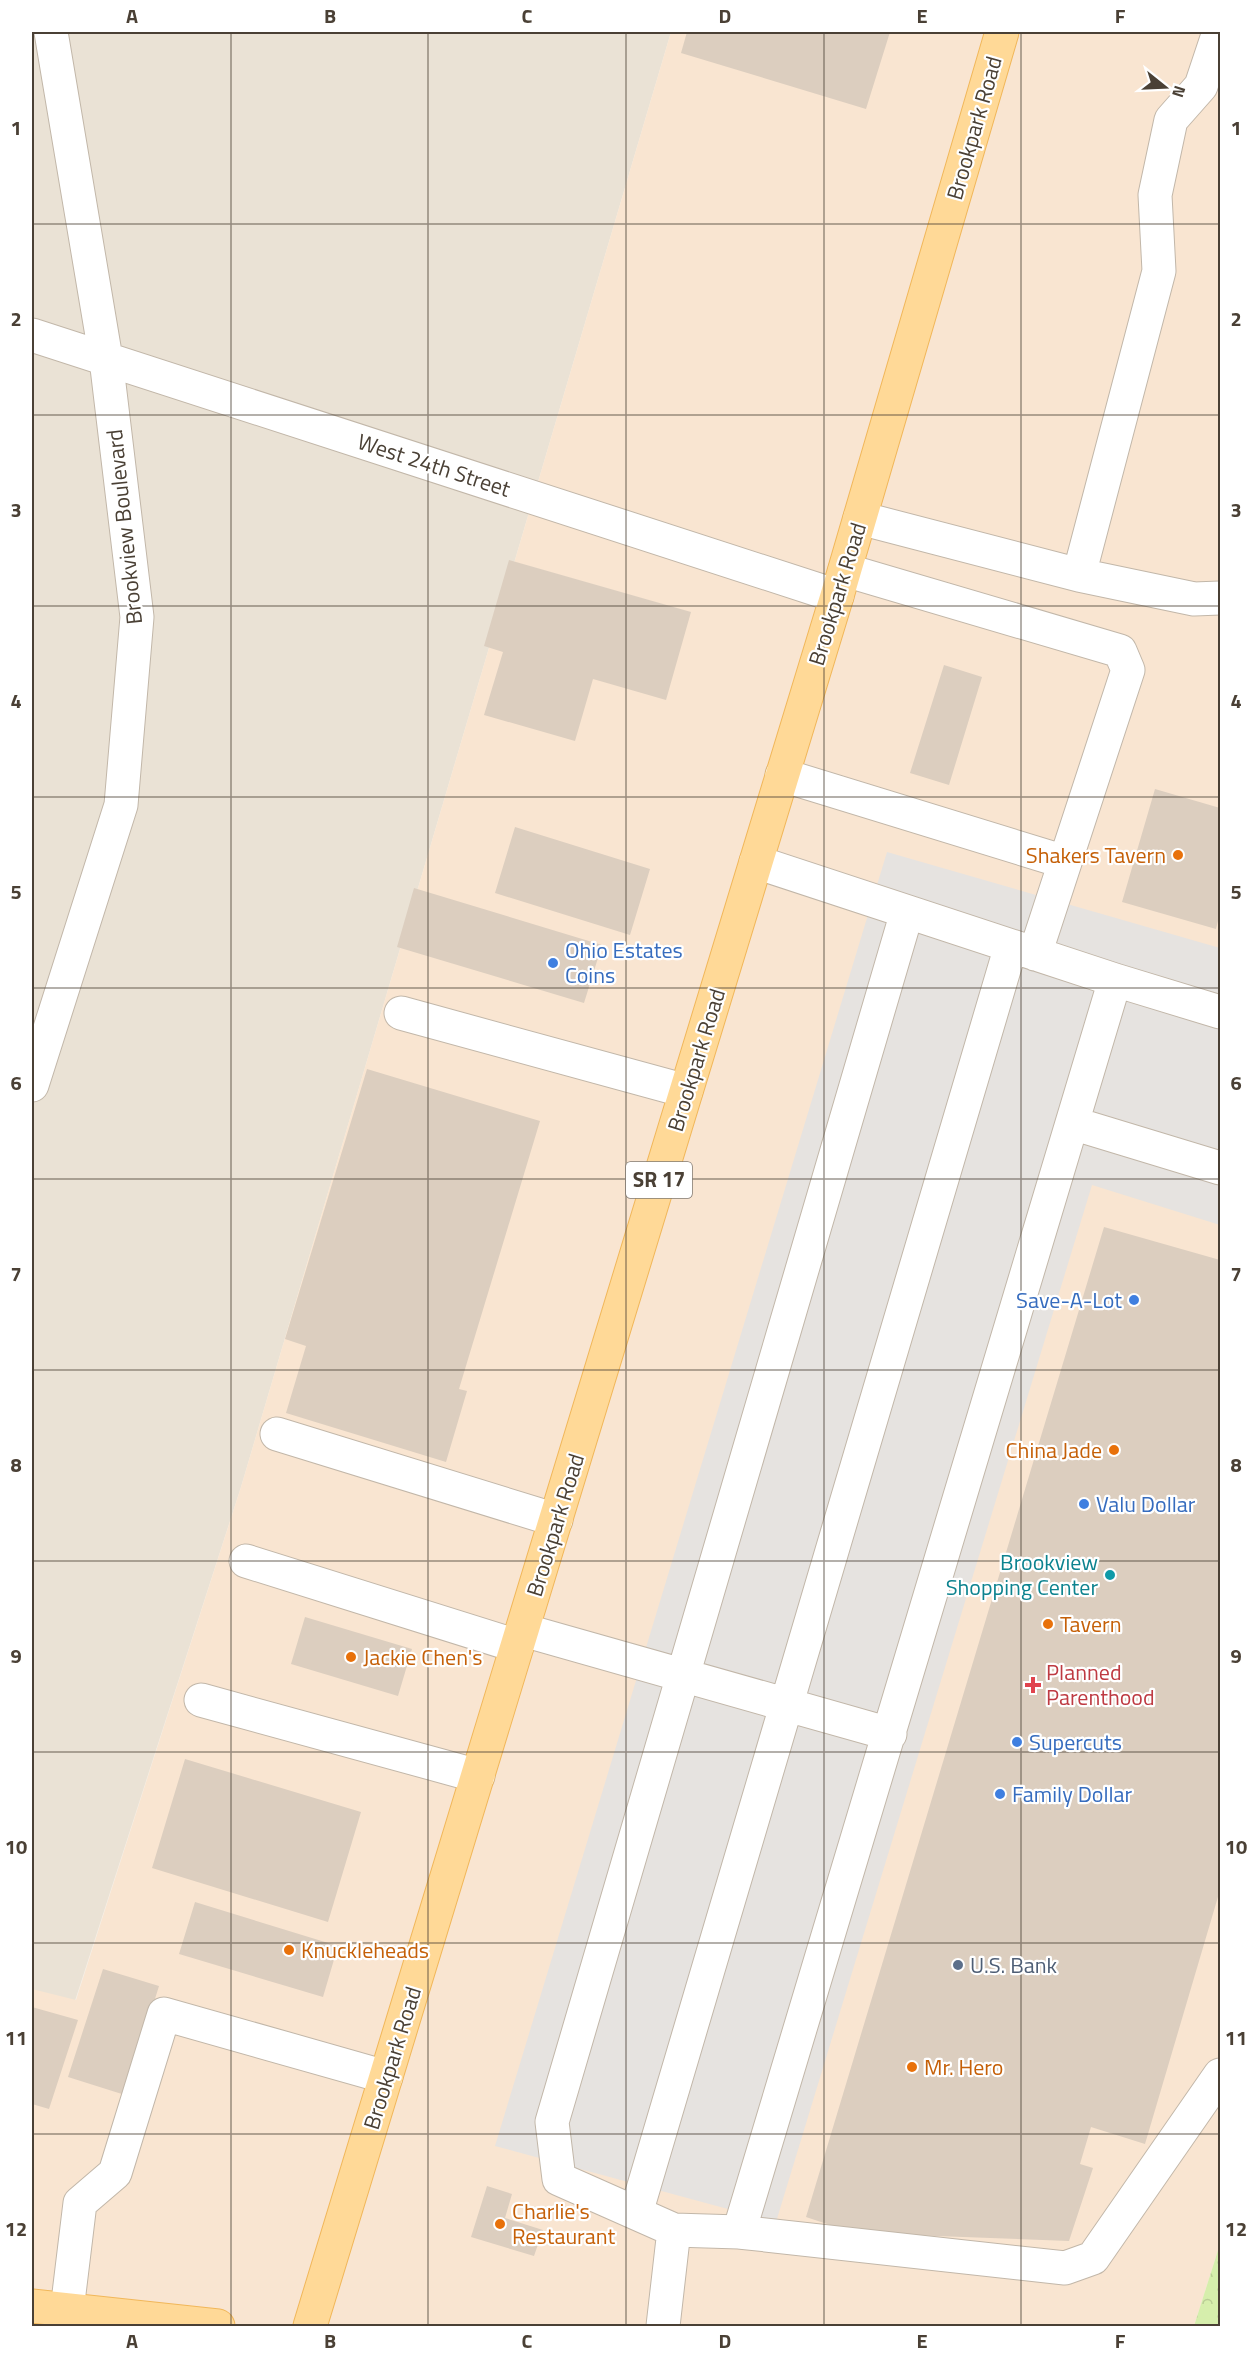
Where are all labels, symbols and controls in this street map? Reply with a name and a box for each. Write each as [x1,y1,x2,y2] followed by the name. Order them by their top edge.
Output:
[126,0,138,31] text: A
[324,0,336,31] text: B
[522,0,533,31] text: C
[719,0,731,31] text: D
[916,0,928,31] text: E
[1115,0,1126,31] text: F
[937,52,1011,204] street label: Brookpark Road
[1135,57,1195,117] north arrow
[1166,83,1192,101] text: N
[10,112,22,143] text: 1
[1230,112,1242,143] text: 1
[10,303,22,334] text: 2
[1230,303,1242,334] text: 2
[353,424,515,506] street label: West 24th Street
[97,428,151,626] street label: Brookview Boulevard
[10,494,22,525] text: 3
[1230,494,1242,525] text: 3
[799,518,875,670] street label: Brookpark Road
[10,685,22,716] text: 4
[1230,685,1242,716] text: 4
[1026,838,1166,872] place label: Shakers Tavern
[1171,848,1185,862] marker: Shakers Tavern
[10,876,22,907] text: 5
[1230,876,1242,907] text: 5
[565,933,683,992] place label: Ohio Estates Coins
[546,956,560,970] marker: Ohio Estates Coins
[658,984,734,1136] street label: Brookpark Road
[10,1067,22,1098] text: 6
[1230,1067,1242,1098] text: 6
[626,1162,692,1198] road number: SR 17
[10,1258,22,1289] text: 7
[1230,1258,1242,1289] text: 7
[1016,1283,1122,1317] place label: Save-A-Lot
[1127,1293,1141,1307] marker: Save-A-Lot
[1006,1433,1102,1467] place label: China Jade
[1107,1443,1121,1457] marker: China Jade
[10,1449,22,1480] text: 8
[517,1449,593,1601] street label: Brookpark Road
[1230,1449,1242,1480] text: 8
[1096,1487,1196,1521] place label: Valu Dollar
[1077,1497,1091,1511] marker: Valu Dollar
[946,1545,1098,1604] place label: Brookview Shopping Center
[1103,1568,1117,1582] marker: Brookview Shopping Center
[1060,1607,1121,1641] place label: Tavern
[1041,1617,1055,1631] marker: Tavern
[10,1640,22,1671] text: 9
[363,1640,482,1674] place label: Jackie Chen's
[1230,1640,1242,1671] text: 9
[344,1650,358,1664] marker: Jackie Chen's
[1046,1655,1155,1714] place label: Planned Parenthood
[1024,1676,1042,1694] marker: Planned Parenthood
[1029,1725,1122,1759] place label: Supercuts
[1010,1735,1024,1749] marker: Supercuts
[1012,1777,1133,1811] place label: Family Dollar
[993,1787,1007,1801] marker: Family Dollar
[5,1831,27,1862] text: 10
[1225,1831,1247,1862] text: 10
[301,1933,429,1967] place label: Knuckleheads
[282,1943,296,1957] marker: Knuckleheads
[970,1948,1058,1982] place label: U.S. Bank
[951,1958,965,1972] marker: U.S. Bank
[354,1982,430,2134] street label: Brookpark Road
[5,2022,27,2053] text: 11
[1225,2022,1247,2053] text: 11
[924,2050,1003,2084] place label: Mr. Hero
[905,2060,919,2074] marker: Mr. Hero
[512,2194,616,2253] place label: Charlie's Restaurant
[5,2213,27,2244] text: 12
[1225,2213,1247,2244] text: 12
[493,2217,507,2231] marker: Charlie's Restaurant
[126,2325,138,2356] text: A
[324,2325,336,2356] text: B
[522,2325,533,2356] text: C
[719,2325,731,2356] text: D
[916,2325,928,2356] text: E
[1115,2325,1126,2356] text: F

